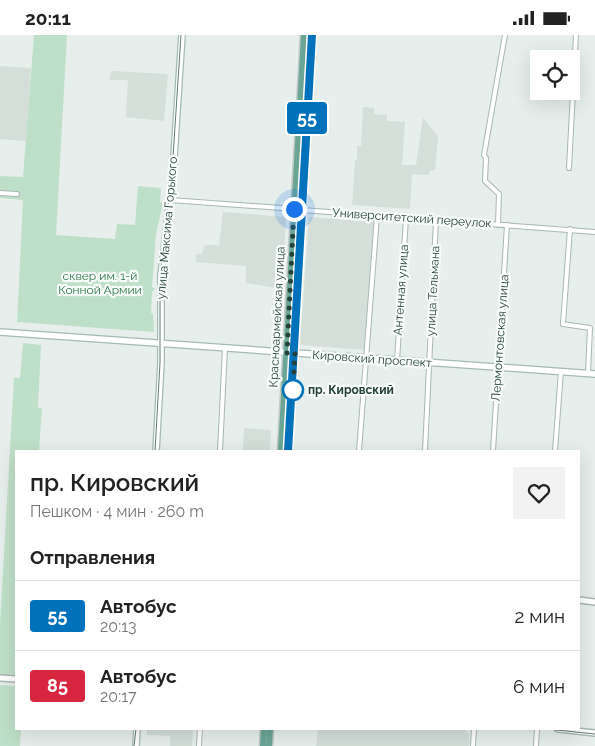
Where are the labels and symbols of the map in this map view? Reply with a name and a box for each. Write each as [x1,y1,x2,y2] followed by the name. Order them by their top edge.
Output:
[284,102,330,134] line badge: 55
[154,156,180,300] street label: улица Максима Горького
[282,197,307,222] your location
[332,205,492,231] street label: Университетский переулок
[391,244,411,336] street label: Антенная улица
[424,245,442,337] street label: улица Тельмана
[266,246,288,388] street label: Красноармейская улица
[58,269,142,297] park label: сквер им. 1-й Конной Армии
[489,274,511,402] street label: Лермонтовская улица
[312,348,432,370] street label: Кировский проспект
[282,379,304,401] marker: пр. Кировский
[308,383,394,397] place label: пр. Кировский

